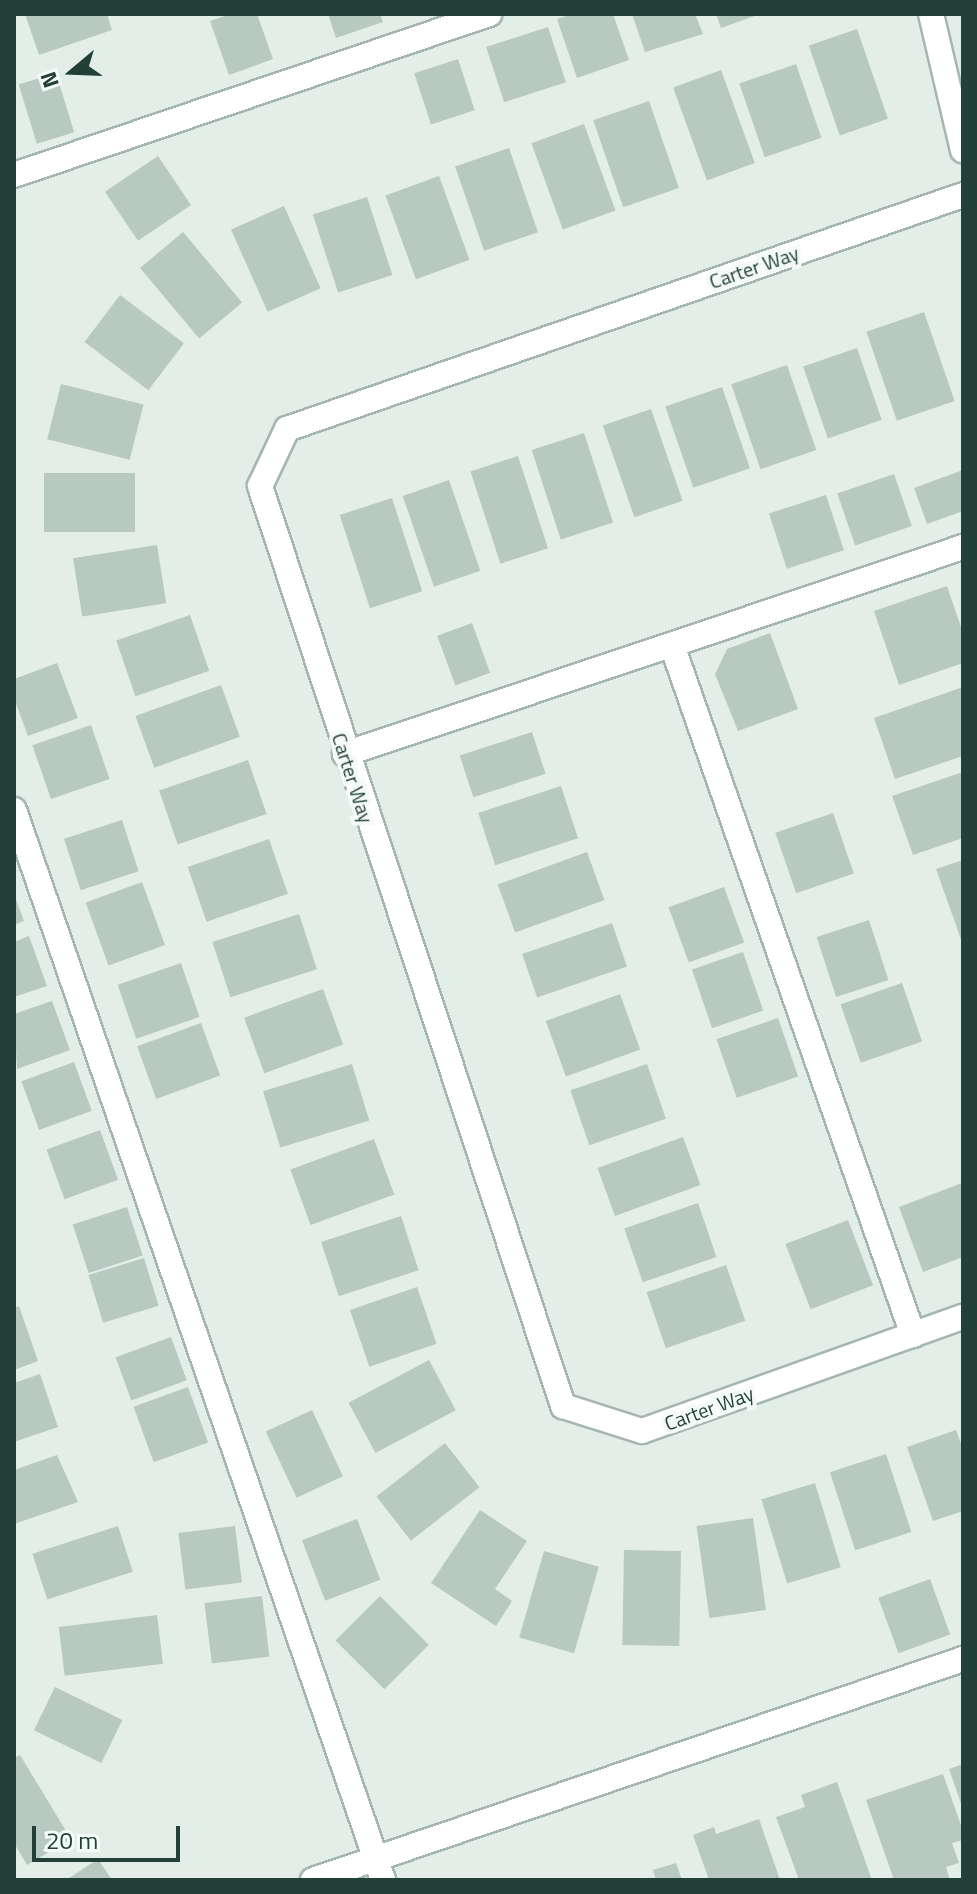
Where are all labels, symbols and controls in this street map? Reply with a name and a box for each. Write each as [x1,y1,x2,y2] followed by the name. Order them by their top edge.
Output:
[32,32,112,112] north arrow
[31,67,68,93] text: N
[706,240,802,294] street label: Carter Way
[327,730,379,826] street label: Carter Way
[661,1381,757,1435] street label: Carter Way
[36,1810,184,1860] scale bar
[46,1822,98,1858] text: 20 m

